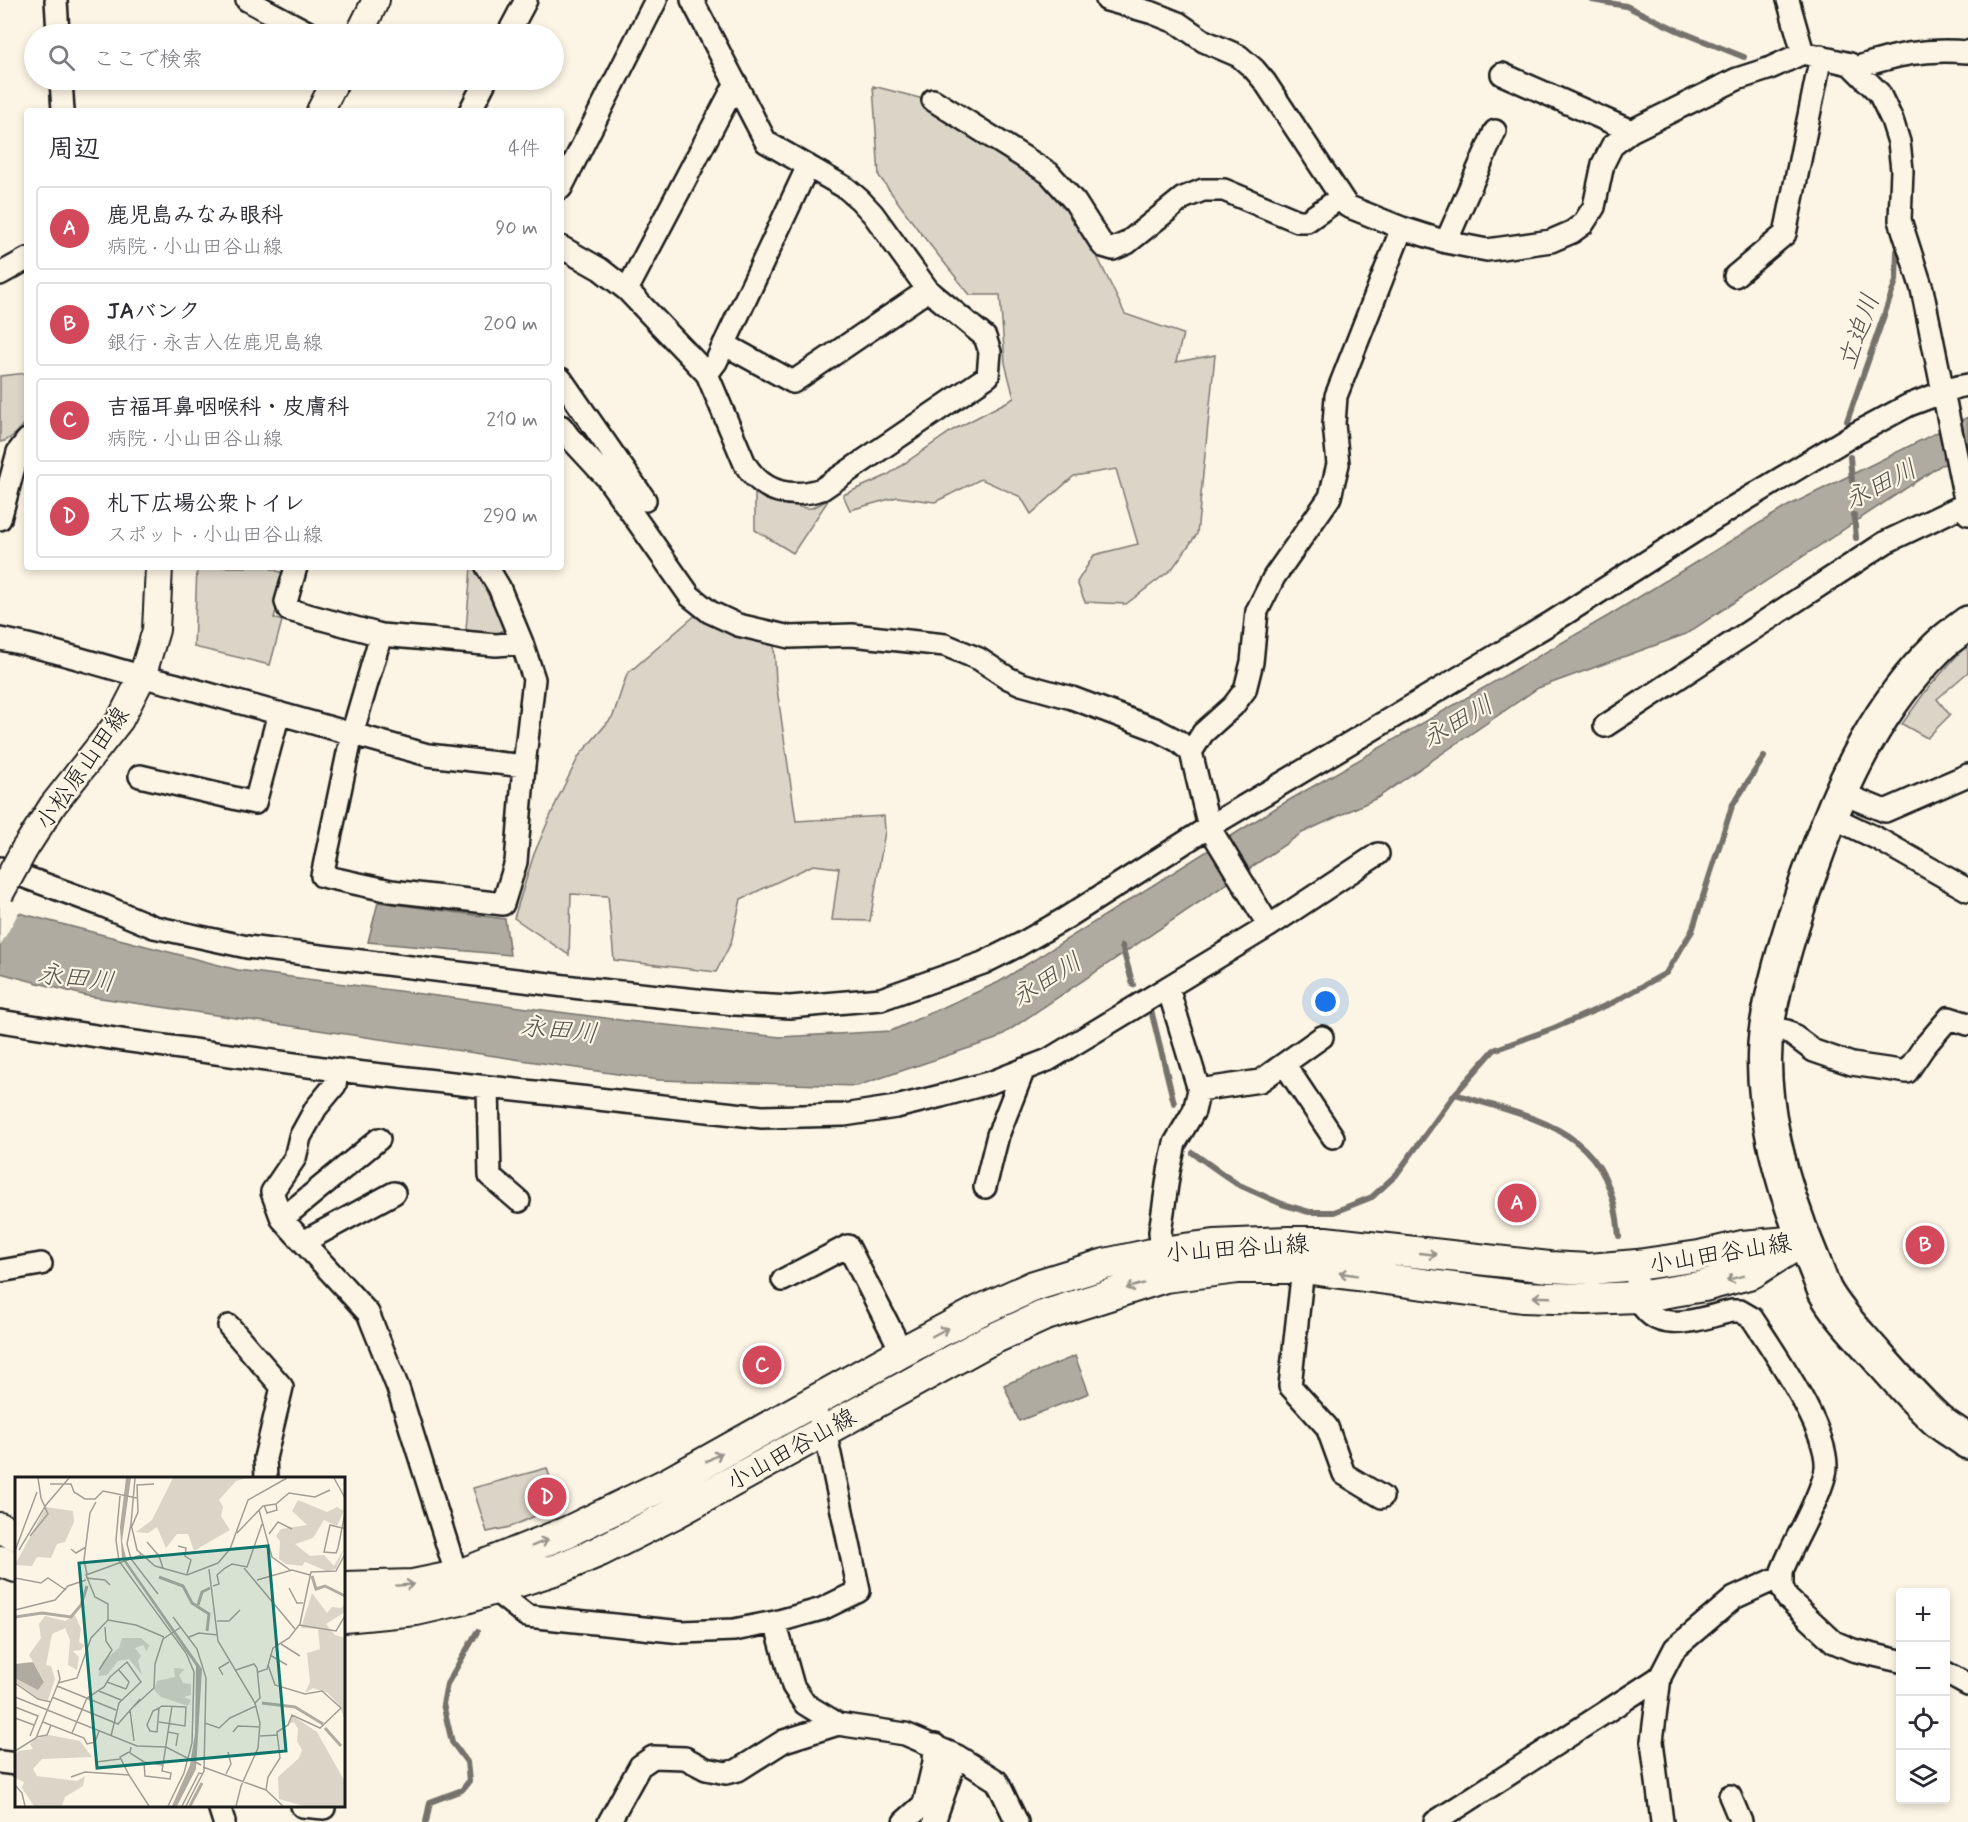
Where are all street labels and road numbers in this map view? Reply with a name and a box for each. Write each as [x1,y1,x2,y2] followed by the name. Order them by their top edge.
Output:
[29,701,137,837] street label: 小松原山田線
[1647,1228,1794,1281] street label: 小山田谷山線
[1164,1229,1310,1270] street label: 小山田谷山線
[721,1402,862,1499] street label: 小山田谷山線

